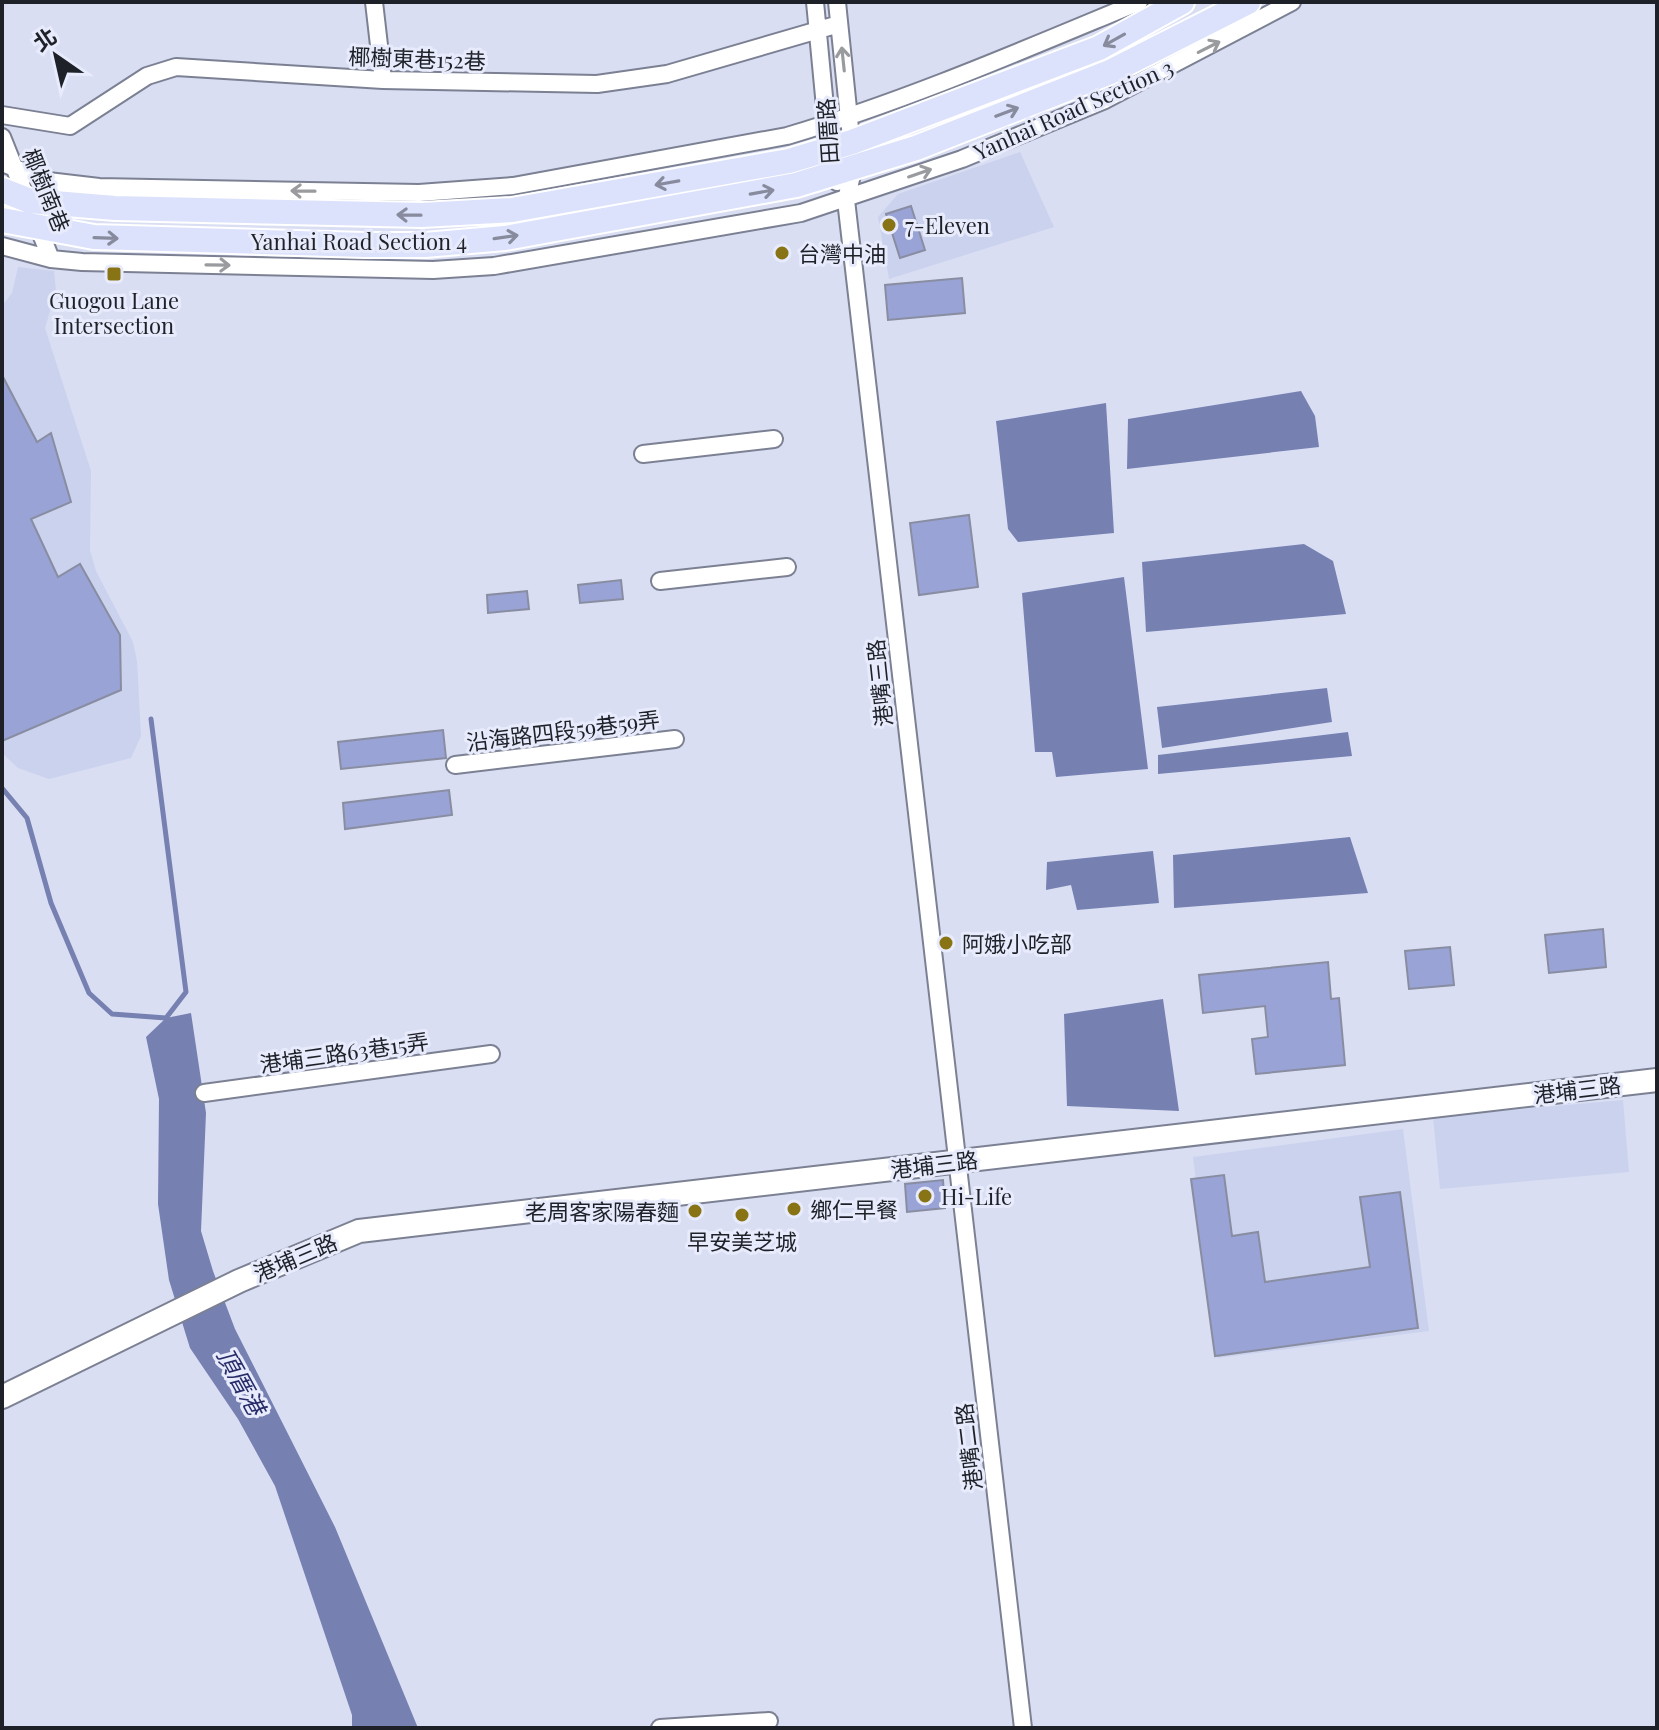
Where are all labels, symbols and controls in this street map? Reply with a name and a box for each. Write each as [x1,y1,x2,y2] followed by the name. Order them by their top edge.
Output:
[16,16,96,96] north arrow
[27,20,62,57] text: 北
[1103,32,1126,48] one-way arrow
[1196,38,1220,54] one-way arrow
[348,41,486,75] street label: 椰樹東巷152巷
[836,46,851,73] one-way arrow
[968,51,1178,167] street label: Yanhai Road Section 3
[810,97,844,165] street label: 田厝路
[994,104,1019,118] one-way arrow
[17,144,77,236] street label: 椰樹南巷
[906,165,932,180] one-way arrow
[655,176,680,191] one-way arrow
[290,183,317,199] one-way arrow
[748,183,774,198] one-way arrow
[396,207,423,222] one-way arrow
[905,210,990,240] place label: 7-Eleven
[880,216,898,234] marker: 7-Eleven
[250,226,467,256] street label: Yanhai Road Section 4
[493,229,518,244] one-way arrow
[92,230,119,245] one-way arrow
[798,238,886,268] place label: 台灣中油
[773,244,791,262] marker: 台灣中油
[204,258,231,273] one-way arrow
[105,265,123,283] marker: Guogou Lane Intersection
[49,285,179,340] place label: Guogou Lane Intersection
[859,638,899,728] street label: 港嘴三路
[465,703,661,757] street label: 沿海路四段59巷59弄
[962,928,1072,958] place label: 阿娥小吃部
[937,934,955,952] marker: 阿娥小吃部
[258,1025,430,1079] street label: 港埔三路63巷15弄
[1531,1069,1623,1109] street label: 港埔三路
[888,1144,980,1184] street label: 港埔三路
[941,1181,1012,1211] place label: Hi-Life
[916,1187,934,1205] marker: Hi-Life
[810,1194,898,1224] place label: 鄉仁早餐
[525,1196,679,1226] place label: 老周客家陽春麵
[785,1200,803,1218] marker: 鄉仁早餐
[686,1202,704,1220] marker: 老周客家陽春麵
[733,1206,751,1224] marker: 早安美芝城
[249,1226,341,1288] street label: 港埔三路
[687,1226,797,1256] place label: 早安美芝城
[211,1342,275,1423] water label: 頂厝港
[948,1401,988,1493] street label: 港嘴二路

